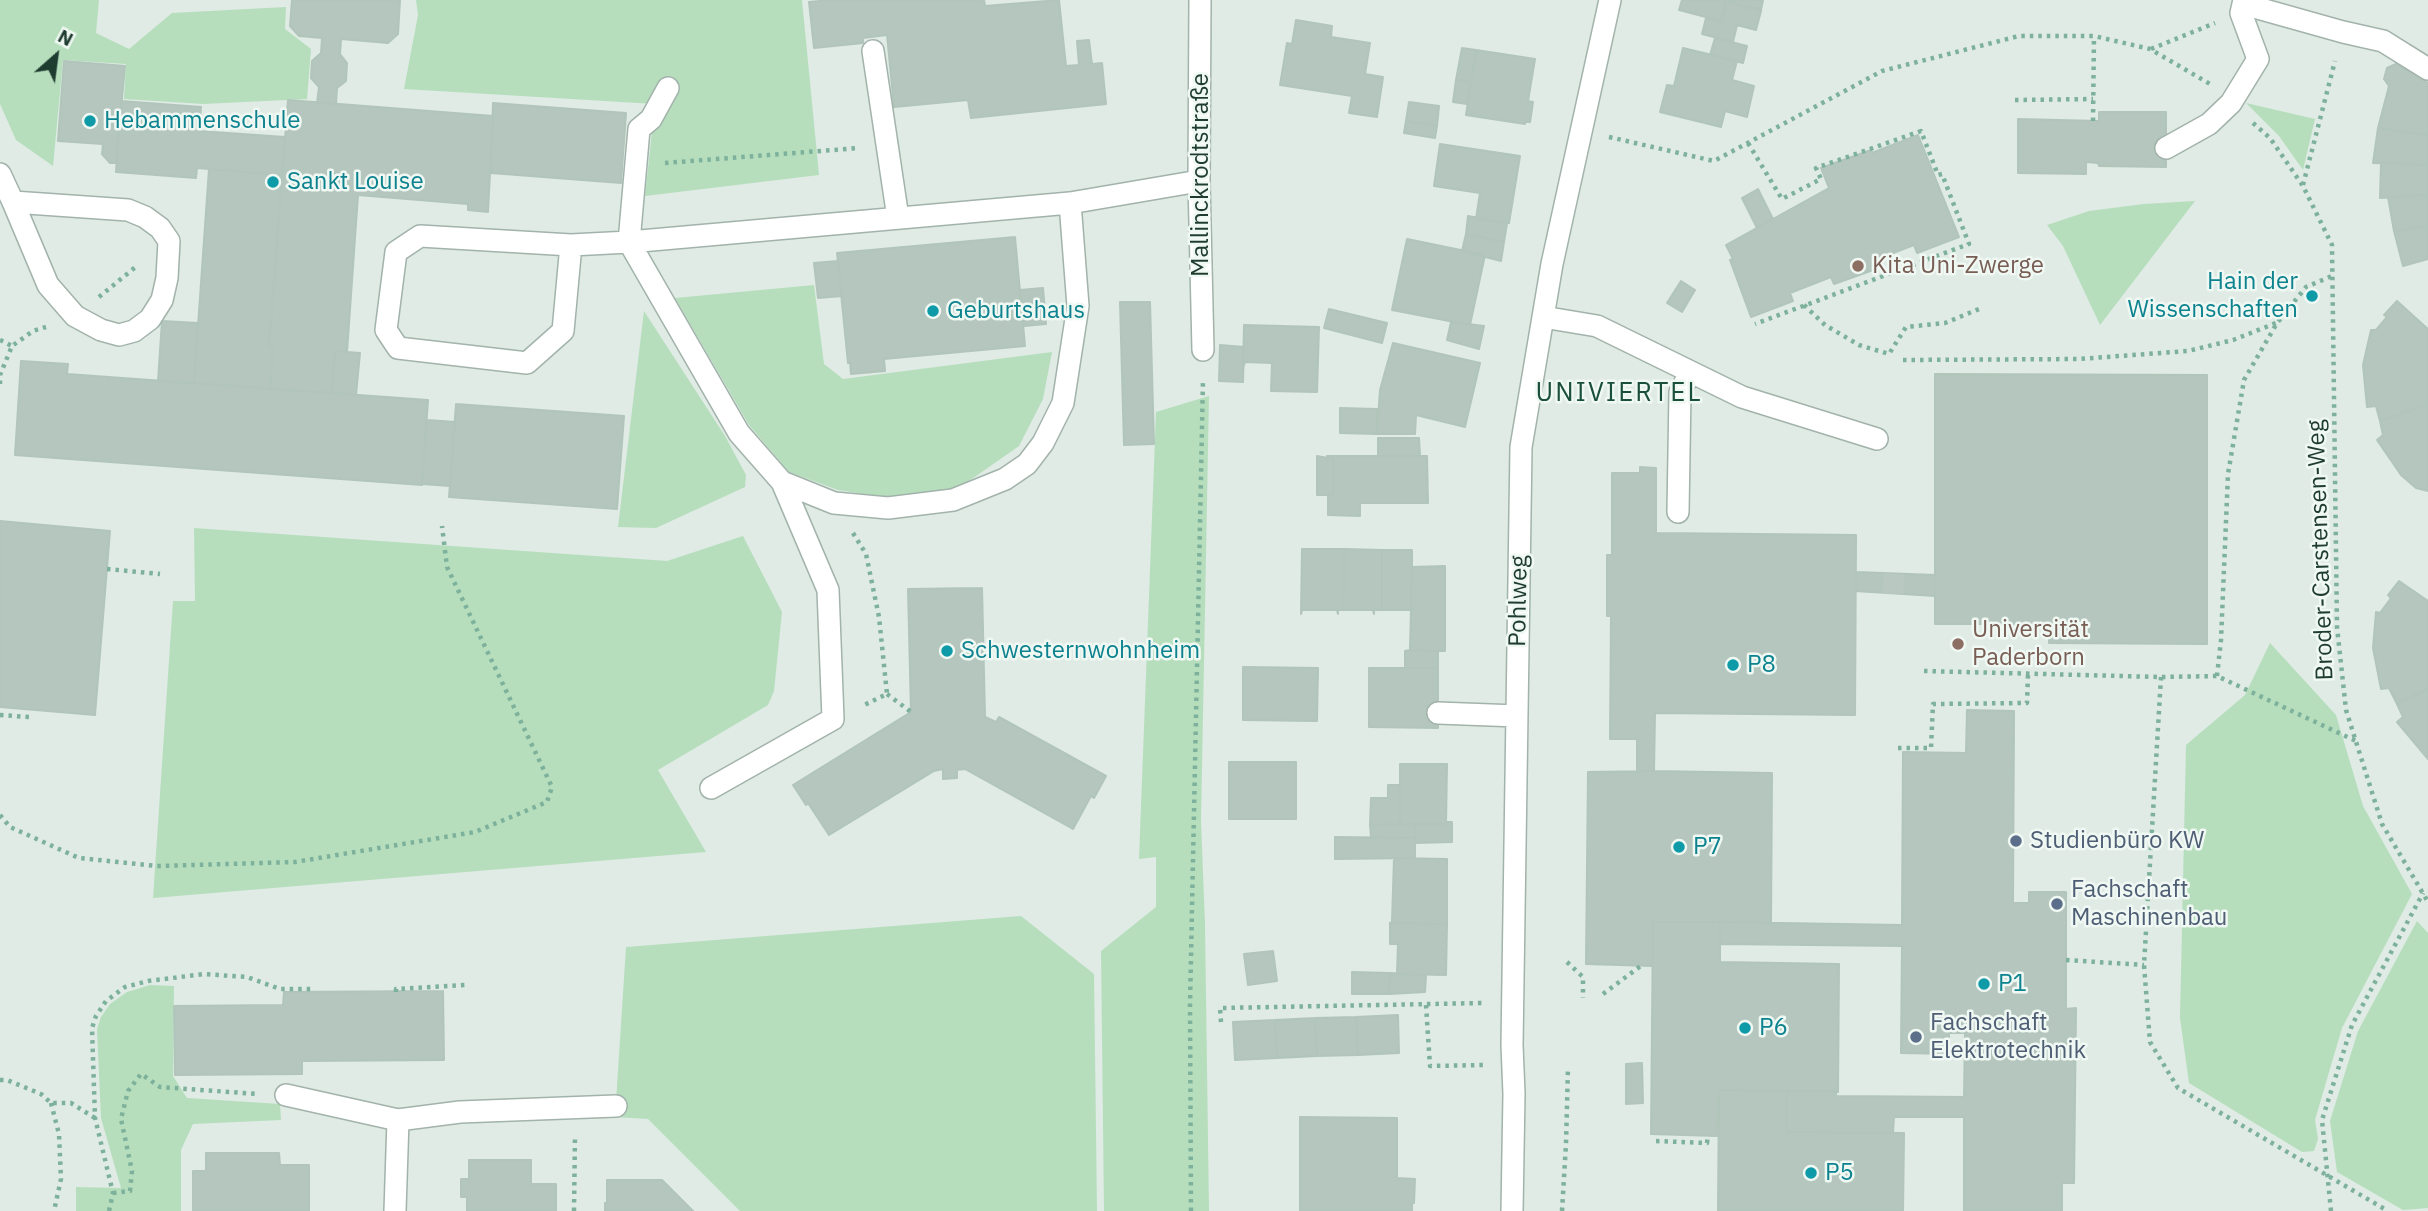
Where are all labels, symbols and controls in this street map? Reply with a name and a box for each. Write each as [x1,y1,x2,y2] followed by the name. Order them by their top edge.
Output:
[21,21,91,91] north arrow
[54,24,78,51] text: N
[1187,73,1215,277] street label: Mallinckrodtstraße
[104,107,300,135] place label: Hebammenschule
[82,113,98,129] marker: Hebammenschule
[287,168,424,196] place label: Sankt Louise
[265,174,281,190] marker: Sankt Louise
[1872,252,2044,280] place label: Kita Uni-Zwerge
[1850,258,1866,274] marker: Kita Uni-Zwerge
[2127,268,2298,324] place label: Hain der Wissenschaften
[2304,288,2320,304] marker: Hain der Wissenschaften
[947,297,1085,325] place label: Geburtshaus
[925,303,941,319] marker: Geburtshaus
[1537,377,1701,409] district label: UNIVIERTEL
[2302,419,2340,681] street label: Broder-Carstensen-Weg
[1504,555,1534,647] street label: Pohlweg
[1972,616,2089,672] place label: Universität Paderborn
[1950,636,1966,652] marker: Universität Paderborn
[961,637,1200,665] place label: Schwesternwohnheim
[939,643,955,659] marker: Schwesternwohnheim
[1747,651,1776,679] place label: P8
[1725,657,1741,673] marker: P8
[2030,827,2204,855] place label: Studienbüro KW
[1693,833,1722,861] place label: P7
[2008,833,2024,849] marker: Studienbüro KW
[1671,839,1687,855] marker: P7
[2071,876,2228,932] place label: Fachschaft Maschinenbau
[2049,896,2065,912] marker: Fachschaft Maschinenbau
[1998,970,2027,998] place label: P1
[1976,976,1992,992] marker: P1
[1930,1009,2086,1065] place label: Fachschaft Elektrotechnik
[1759,1014,1788,1042] place label: P6
[1737,1020,1753,1036] marker: P6
[1908,1029,1924,1045] marker: Fachschaft Elektrotechnik
[1825,1159,1854,1187] place label: P5
[1803,1165,1819,1181] marker: P5

